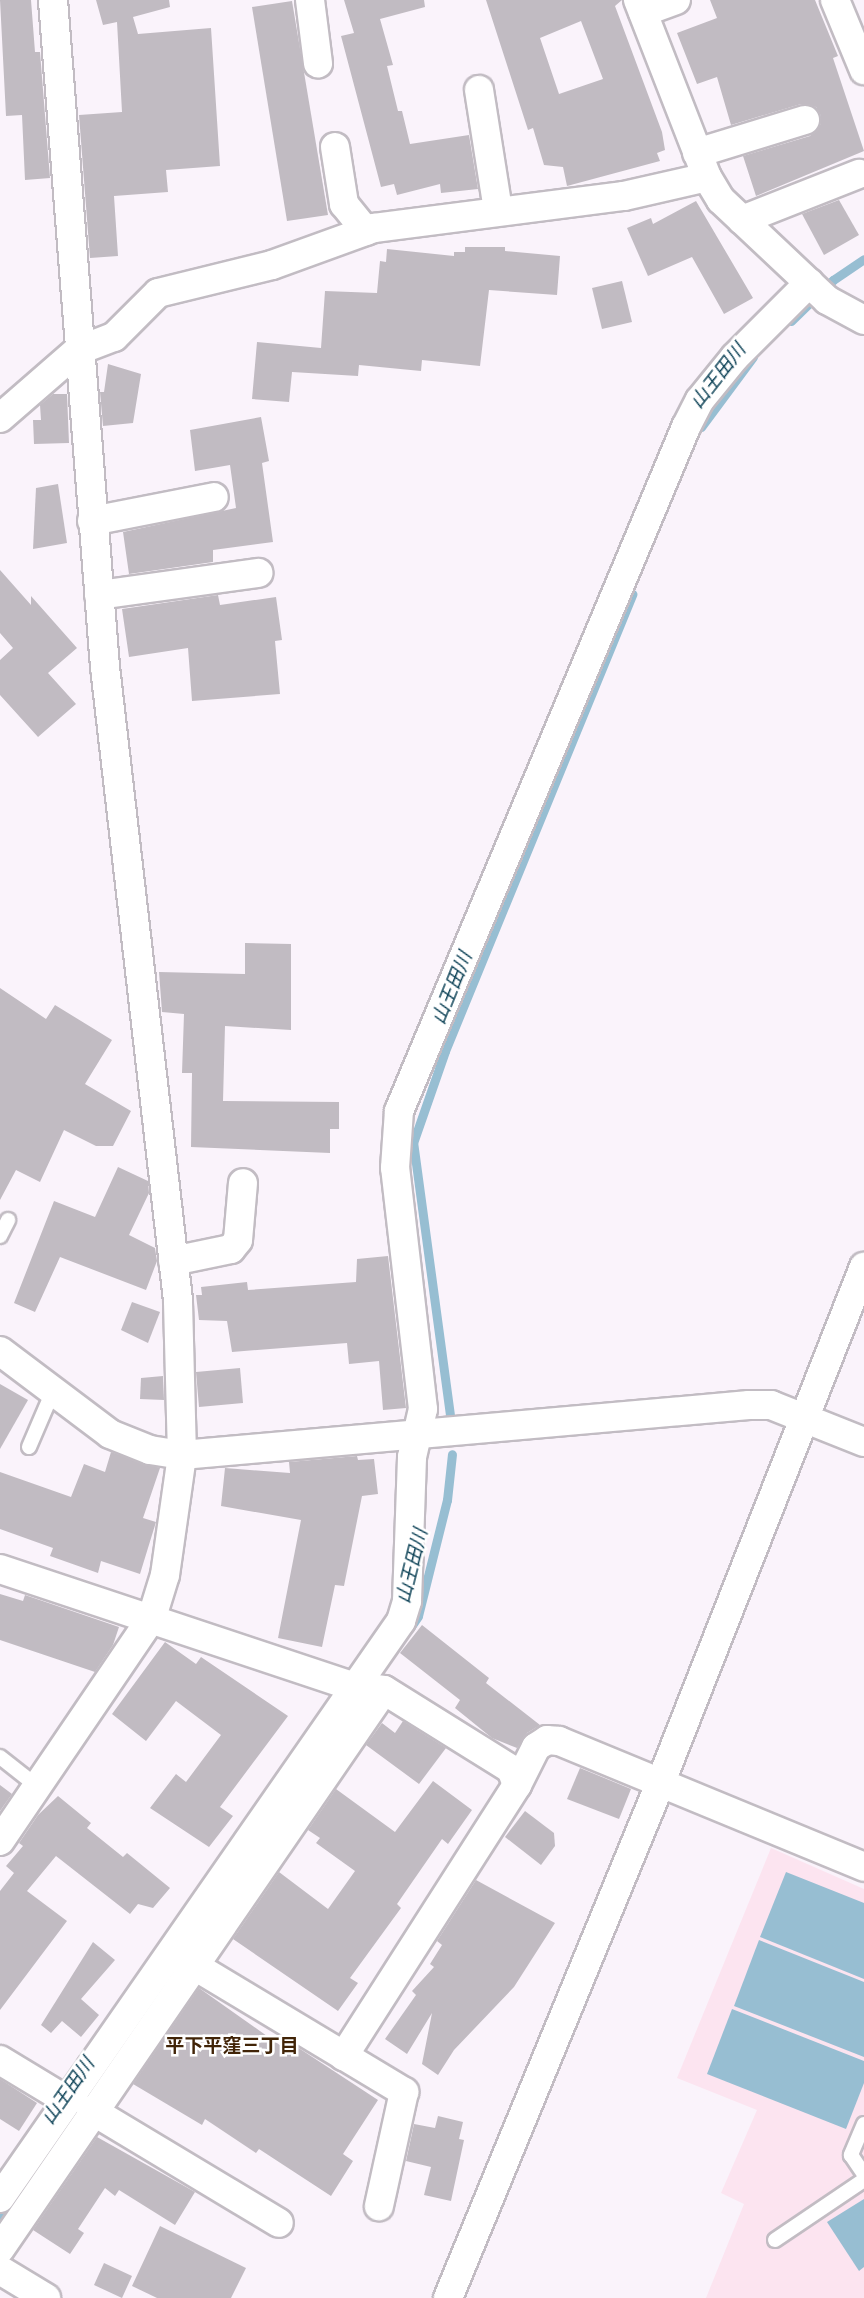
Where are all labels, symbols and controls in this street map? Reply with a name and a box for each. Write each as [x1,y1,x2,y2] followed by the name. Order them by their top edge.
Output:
[686,339,750,413] water label: 山王田川
[427,948,477,1028] water label: 山王田川
[392,1526,432,1606] water label: 山王田川
[166,2035,298,2057] district label: 平下平窪三丁目
[37,2053,99,2129] water label: 山王田川

